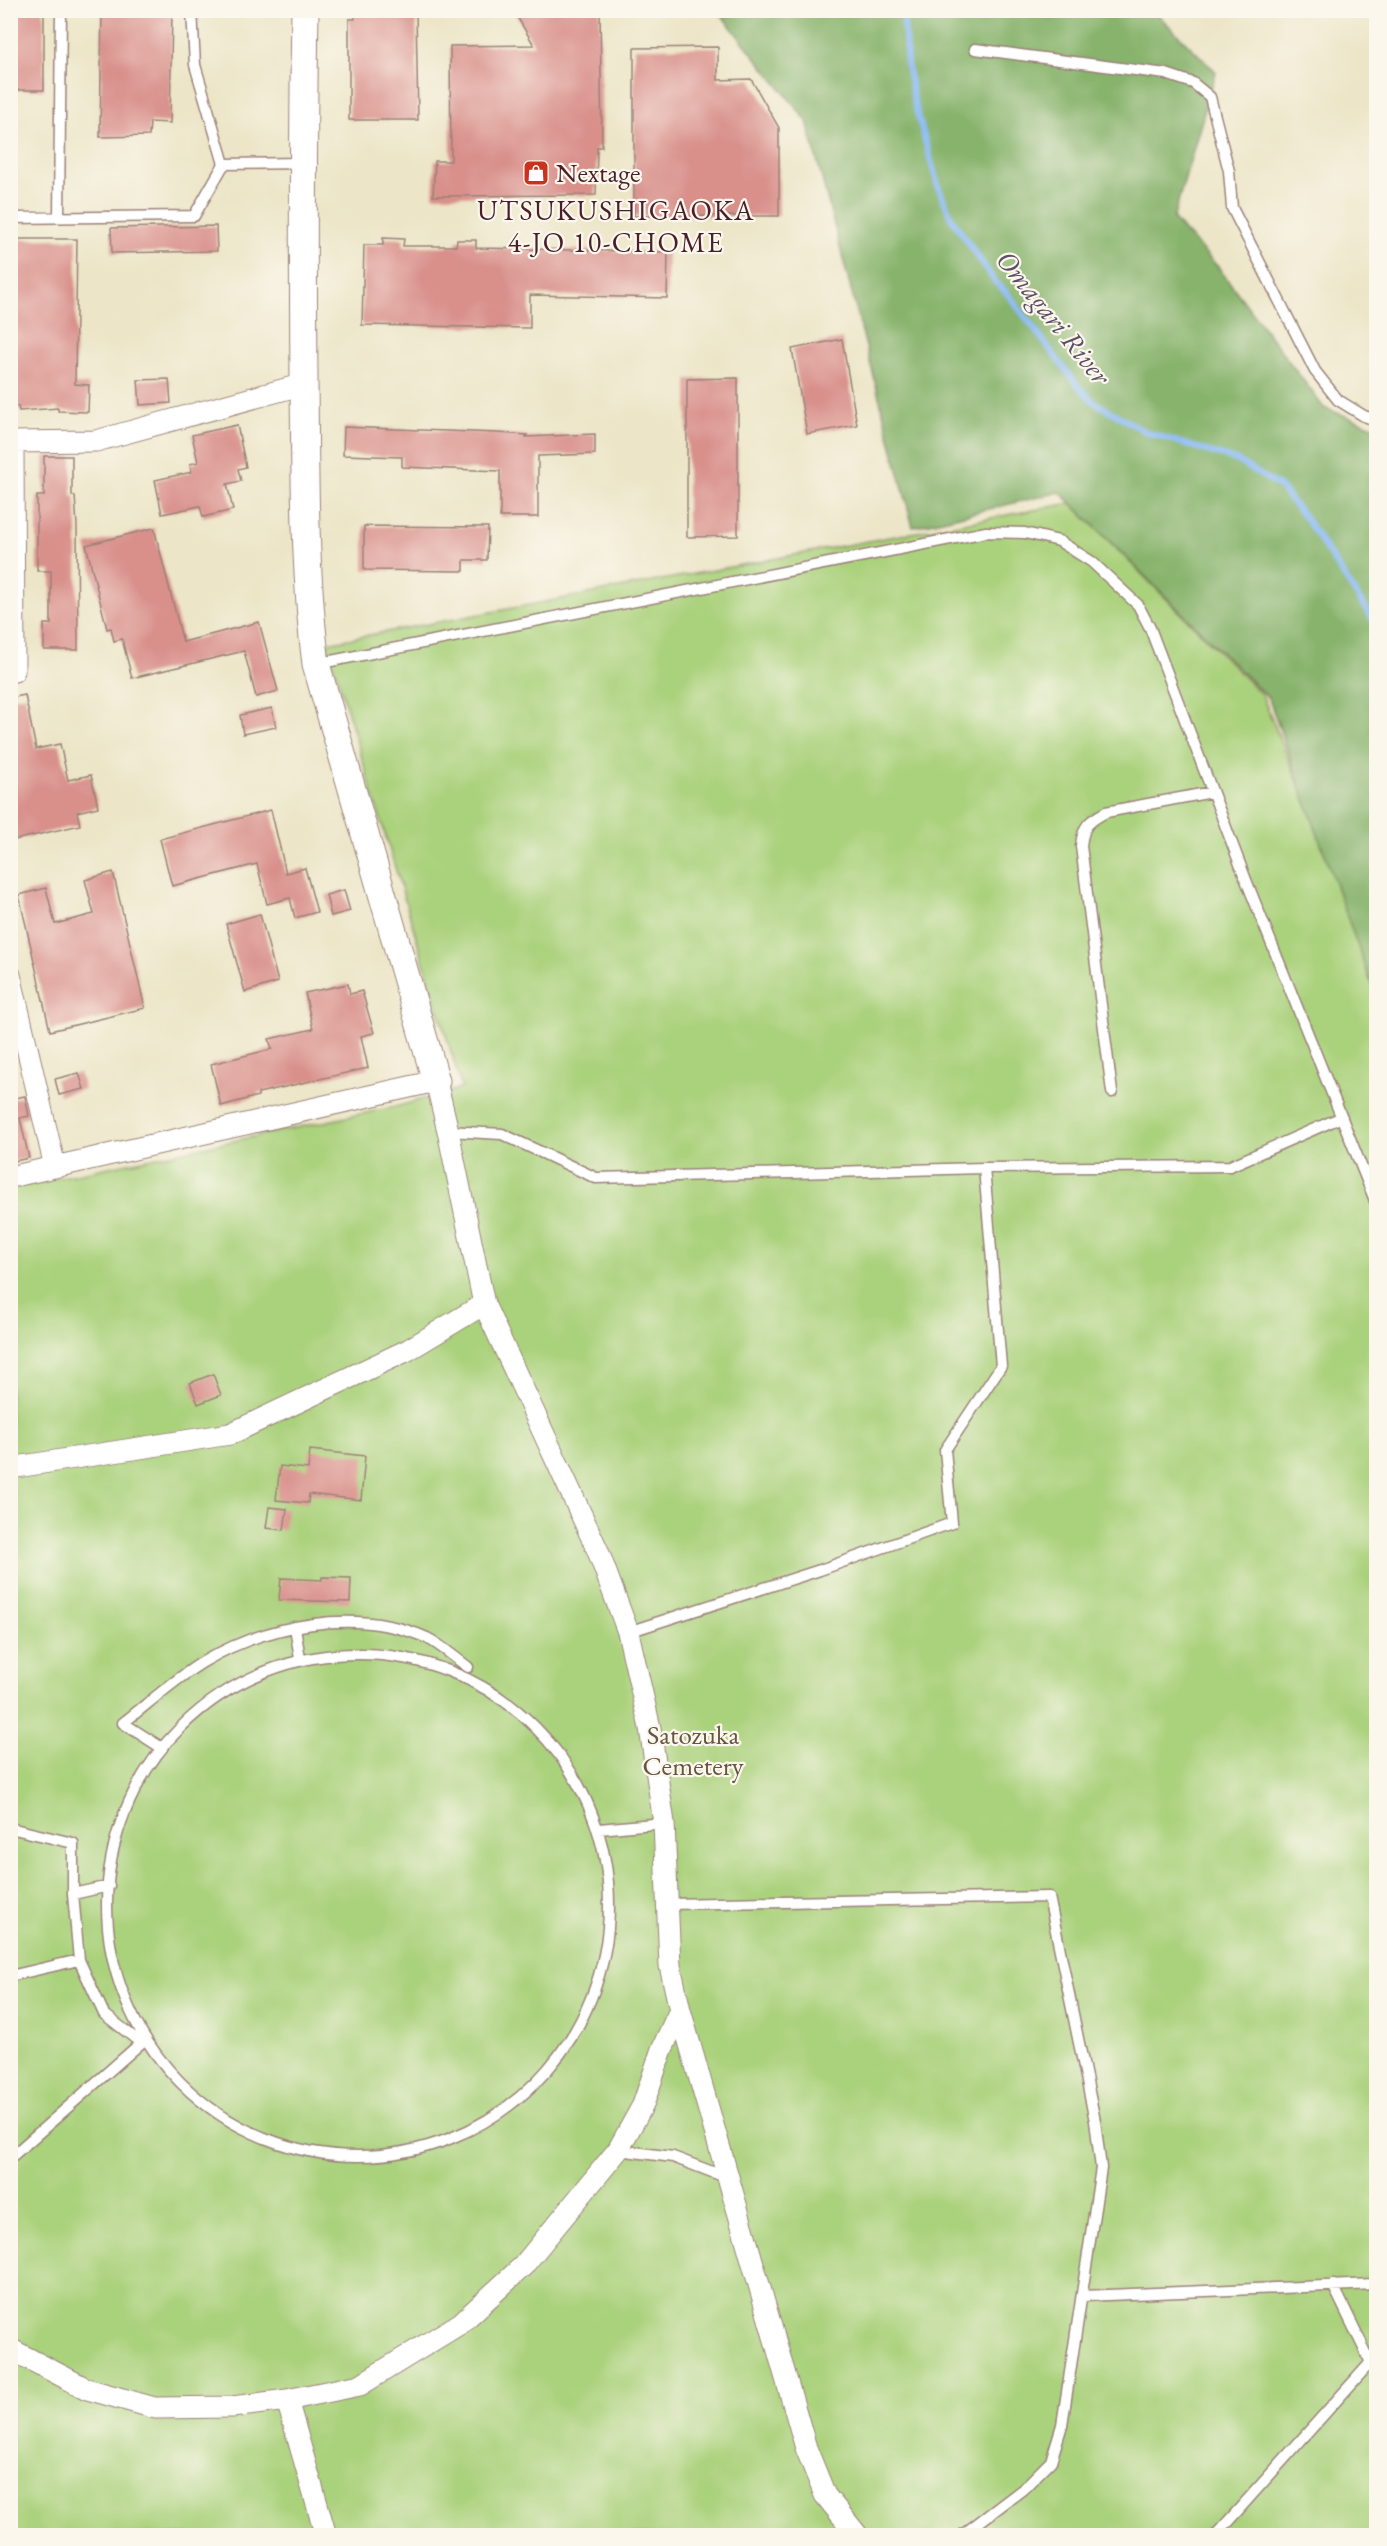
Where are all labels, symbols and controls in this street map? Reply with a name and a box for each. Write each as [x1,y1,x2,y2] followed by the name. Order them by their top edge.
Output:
[556,155,641,190] place label: Nextage
[521,158,551,188] shop icon: Nextage
[477,192,755,260] district label: UTSUKUSHIGAOKA 4-JO 10-CHOME
[989,242,1120,393] water label: Omagari River
[642,1717,744,1783] park label: Satozuka Cemetery

